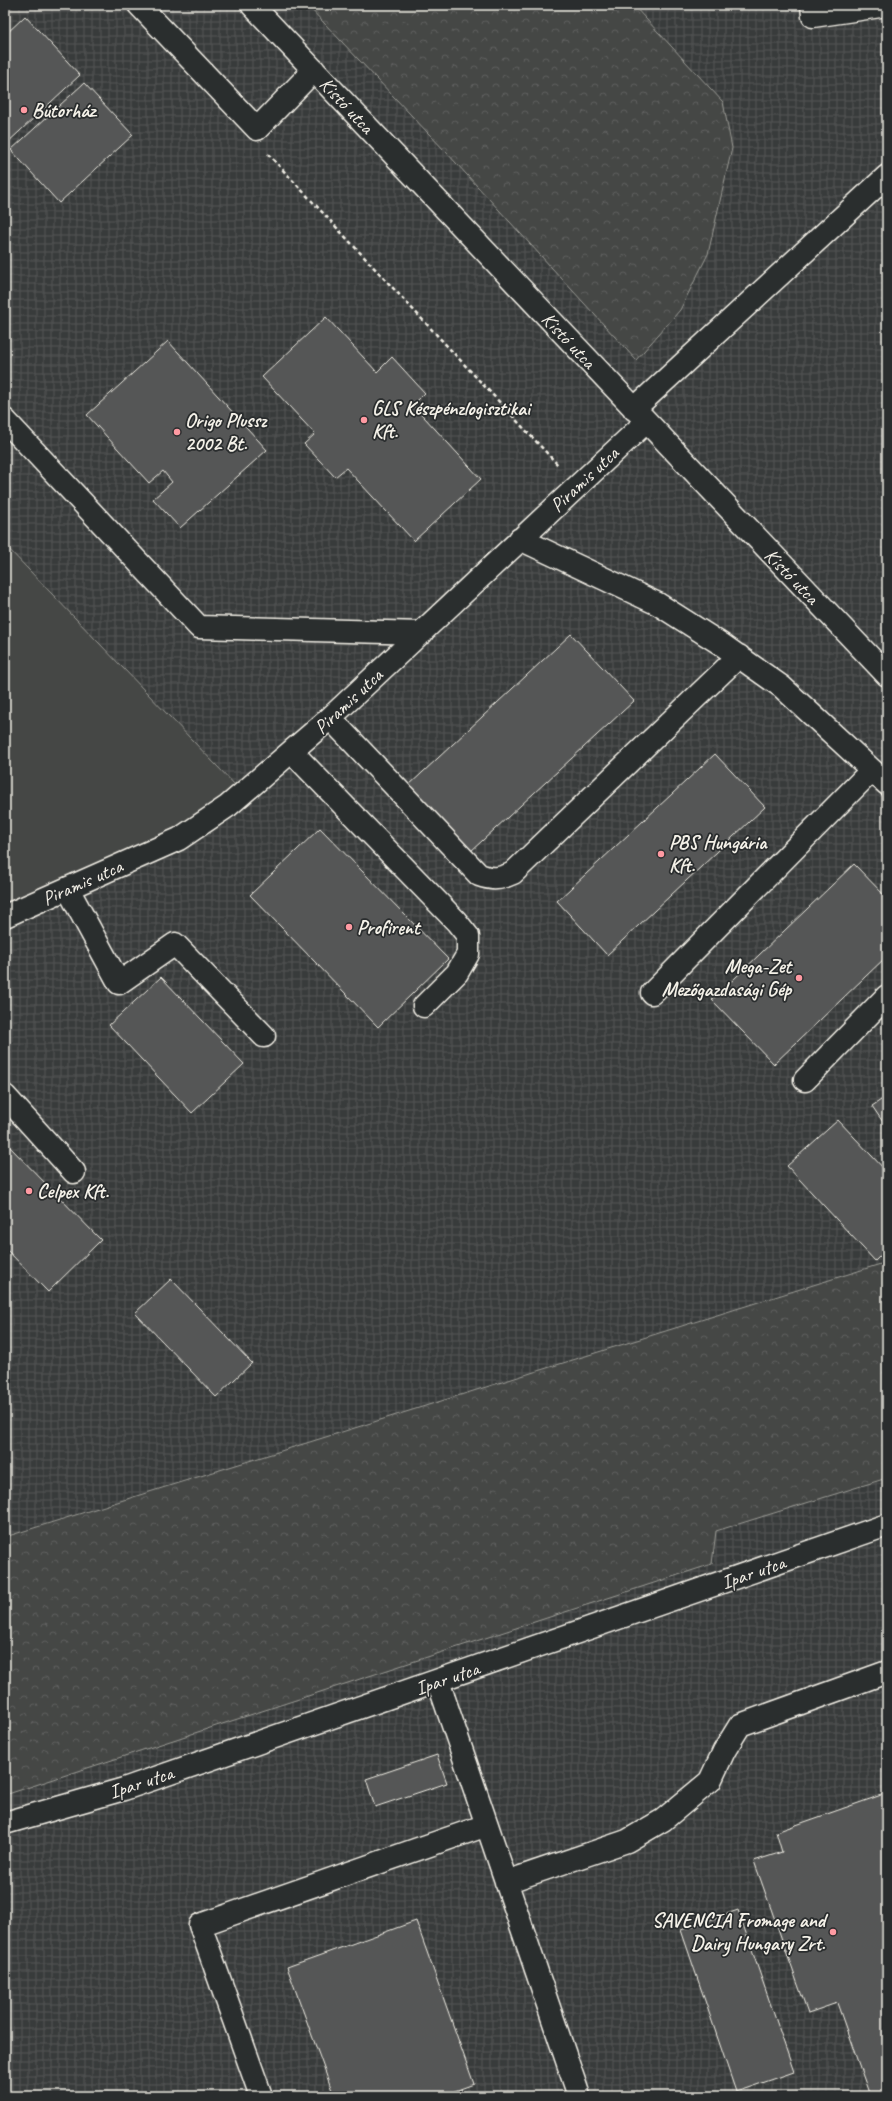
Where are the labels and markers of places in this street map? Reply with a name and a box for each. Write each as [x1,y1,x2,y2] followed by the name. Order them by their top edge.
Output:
[32,98,98,123] place label: Bútorház
[19,105,29,115] marker: Bútorház
[372,396,533,444] place label: GLS Készpénzlogisztikai Kft.
[185,408,268,456] place label: Origo Plussz 2002 Bt.
[359,415,369,425] marker: GLS Készpénzlogisztikai Kft.
[172,427,182,437] marker: Origo Plussz 2002 Bt.
[669,830,768,878] place label: PBS Hungária Kft.
[656,849,666,859] marker: PBS Hungária Kft.
[357,915,422,940] place label: Profirent
[344,922,354,932] marker: Profirent
[662,954,793,1002] place label: Mega-Zet Mezőgazdasági Gép
[794,973,804,983] marker: Mega-Zet Mezőgazdasági Gép
[37,1179,110,1204] place label: Celpex Kft.
[24,1186,34,1196] marker: Celpex Kft.
[652,1908,829,1957] place label: SAVENCIA Fromage and Dairy Hungary Zrt.
[828,1927,838,1937] marker: SAVENCIA Fromage and Dairy Hungary Zrt.

